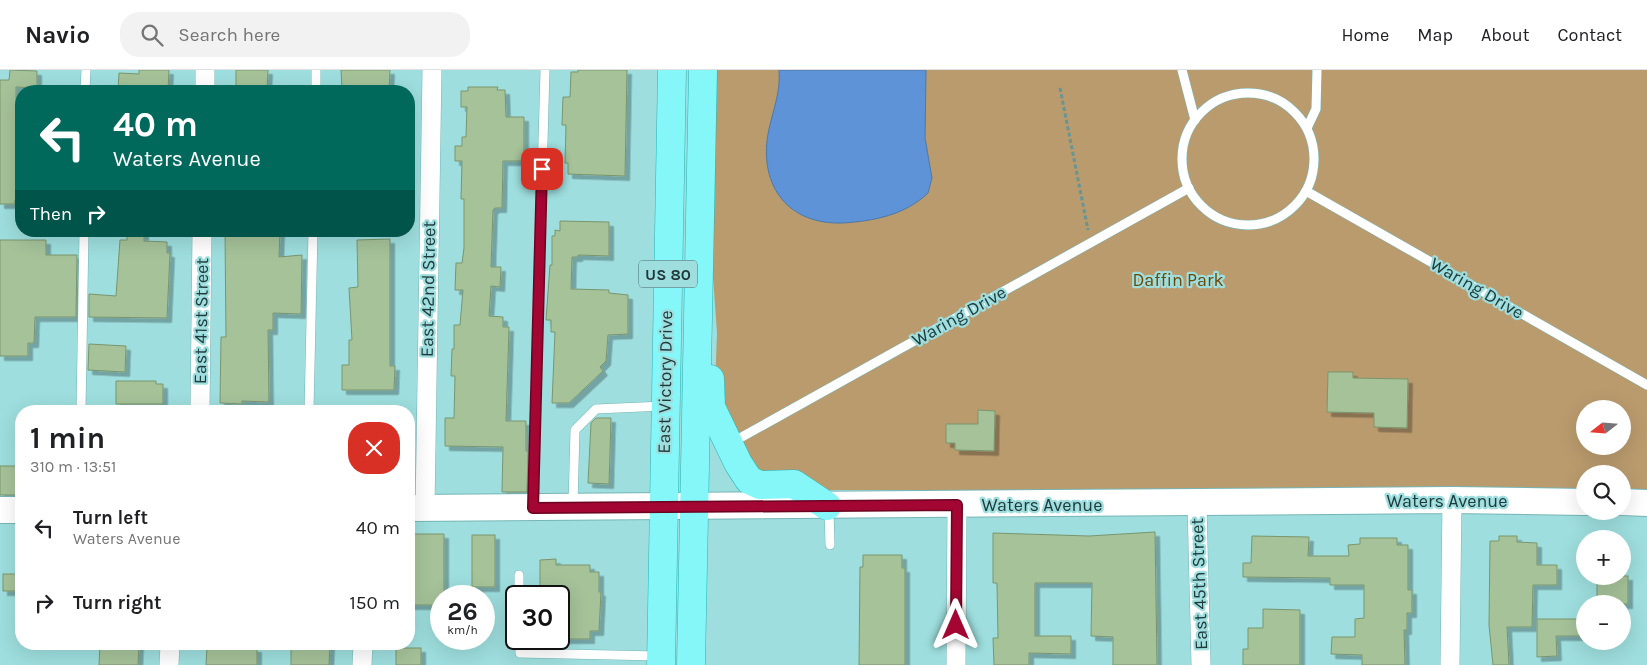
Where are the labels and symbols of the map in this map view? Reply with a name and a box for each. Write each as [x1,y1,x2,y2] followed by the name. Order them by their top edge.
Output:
[521,148,563,190] pin
[416,220,440,357] street label: East 42nd Street
[1426,252,1528,324] street label: Waring Drive
[189,257,213,384] street label: East 41st Street
[639,260,697,288] road number: US 80
[1132,269,1224,291] park label: Daffin Park
[908,281,1010,351] street label: Waring Drive
[653,310,677,454] street label: East Victory Drive
[1576,400,1631,455] north arrow
[1387,490,1507,512] street label: Waters Avenue
[982,494,1102,516] street label: Waters Avenue
[1186,517,1212,650] street label: East 45th Street
[505,585,570,650] speed limit sign: 30
[929,598,981,650] position arrow

